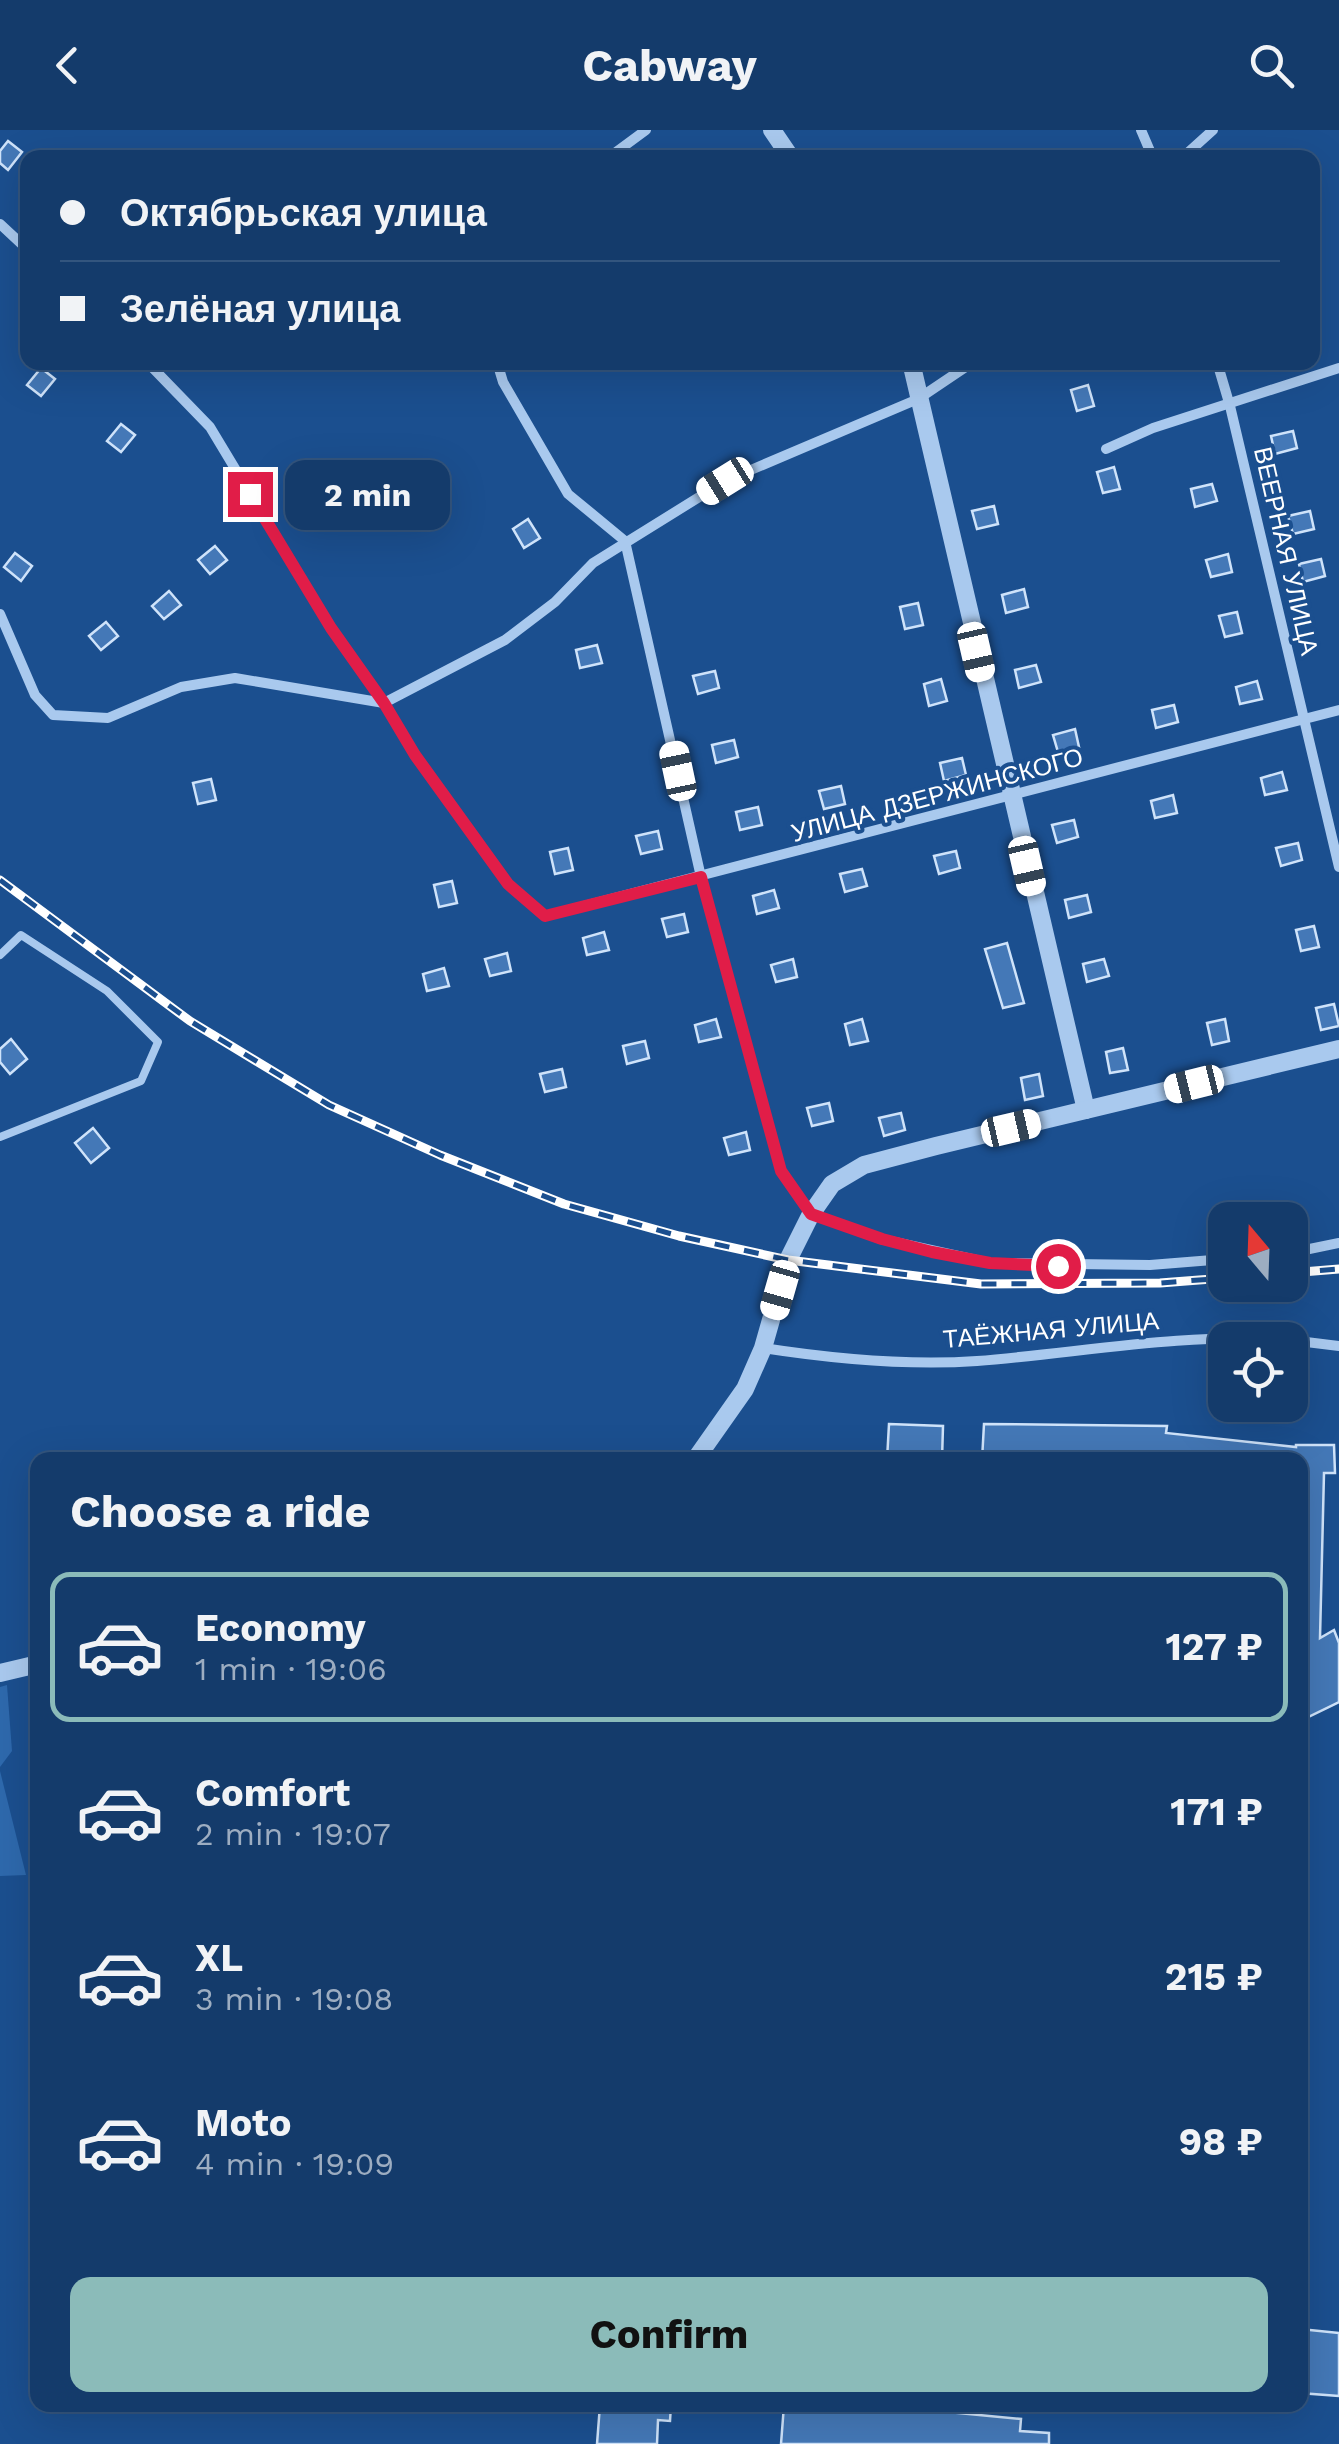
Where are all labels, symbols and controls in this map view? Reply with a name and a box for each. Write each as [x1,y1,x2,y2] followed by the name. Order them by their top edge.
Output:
[40,38,95,93] icon: back
[1244,38,1299,93] icon: search
[582,39,757,92] text: Cabway
[120,191,487,235] text: Октябрьская улица
[120,287,400,331] text: Зелёная улица
[1248,444,1324,658] street label: ВЕЕРНАЯ УЛИЦА
[692,452,758,510] car
[285,459,450,529] callout: 2 min
[228,472,273,517] route end
[324,476,411,514] text: 2 min
[955,619,997,685] car
[657,739,699,803] car
[788,742,1086,848] street label: УЛИЦА ДЗЕРЖИНСКОГО
[1006,833,1048,899] car
[1161,1062,1227,1106] car
[978,1107,1044,1149] car
[1208,1202,1308,1302] north arrow
[1208,1202,1308,1422] map controls
[1036,1244,1081,1289] route start
[757,1257,803,1323] car
[942,1306,1161,1354] street label: ТАЁЖНАЯ УЛИЦА
[1208,1322,1308,1422] button: locate
[70,1485,370,1538] text: Choose a ride
[75,1602,165,1692] icon: car
[195,1606,366,1650] text: Economy
[1165,1625,1263,1669] text: 127 ₽
[195,1650,387,1688] text: 1 min · 19:06
[75,1767,165,1857] icon: car
[195,1771,350,1815] text: Comfort
[1170,1790,1263,1834] text: 171 ₽
[195,1815,391,1853] text: 2 min · 19:07
[75,1932,165,2022] icon: car
[195,1936,243,1980] text: XL
[1165,1955,1263,1999] text: 215 ₽
[195,1980,393,2018] text: 3 min · 19:08
[75,2097,165,2187] icon: car
[195,2101,291,2145] text: Moto
[1179,2120,1263,2164] text: 98 ₽
[195,2145,394,2183] text: 4 min · 19:09
[70,2277,1268,2392] button: Confirm

